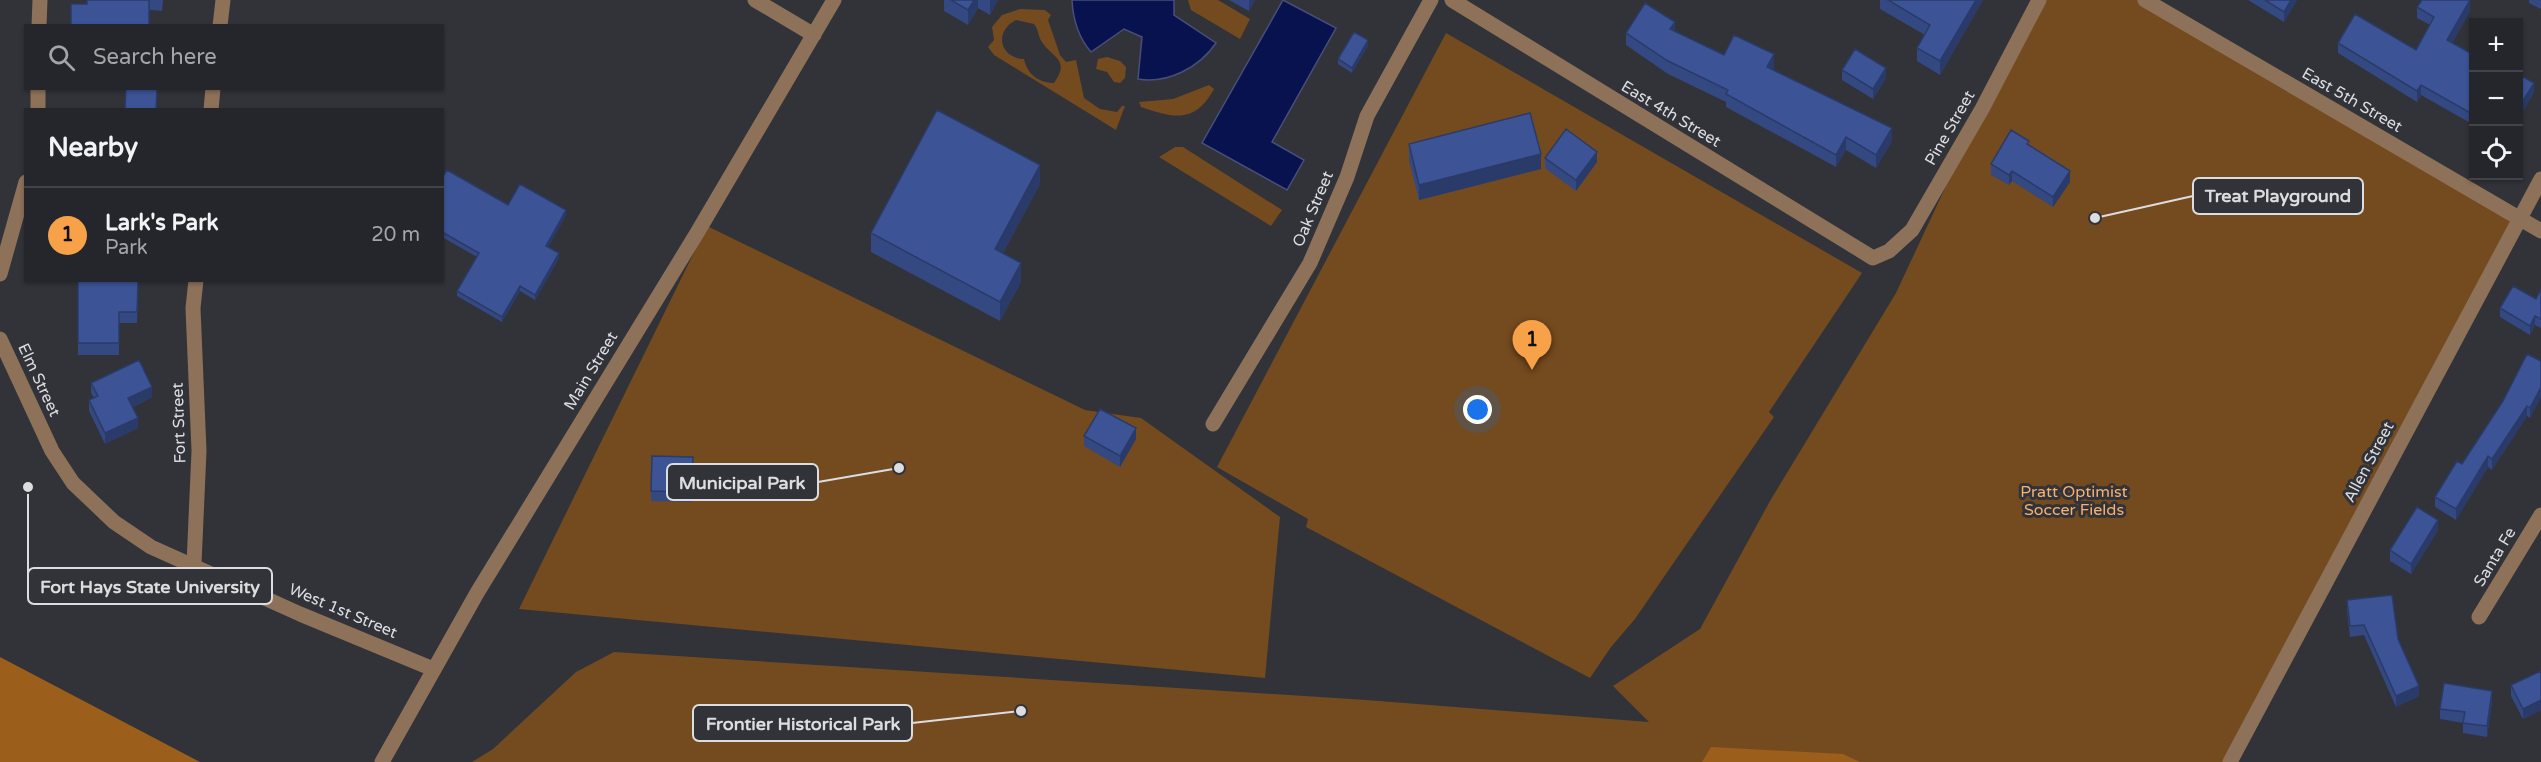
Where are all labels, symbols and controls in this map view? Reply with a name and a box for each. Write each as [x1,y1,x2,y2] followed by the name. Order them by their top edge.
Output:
[2469,18,2523,180] map controls
[2469,18,2523,72] button: +
[24,24,444,90] search box
[45,41,78,74] icon: search
[93,44,217,70] text: Search here
[2298,63,2406,137] street label: East 5th Street
[2469,72,2523,126] button: −
[1618,76,1724,152] street label: East 4th Street
[1921,87,1979,169] street label: Pine Street
[2469,126,2523,180] button: locate
[48,132,138,163] text: Nearby
[1288,168,1338,250] street label: Oak Street
[2193,178,2363,214] callout: Treat Playground
[2204,185,2351,207] text: Treat Playground
[105,210,219,236] text: Lark's Park
[61,223,74,247] text: 1
[371,223,420,247] text: 20 m
[105,236,148,260] text: Park
[1512,320,1552,370] pin: 1
[560,328,622,414] street label: Main Street
[13,340,65,420] street label: Elm Street
[168,382,190,464] street label: Fort Street
[1463,395,1492,424] your location
[2339,418,2399,506] street label: Allen Street
[667,464,818,500] callout: Municipal Park
[679,472,806,494] text: Municipal Park
[2020,482,2128,520] park label: Pratt Optimist Soccer Fields
[2469,524,2521,590] street label: Santa Fe
[28,568,272,604] callout: Fort Hays State University
[40,576,260,598] text: Fort Hays State University
[286,579,400,643] street label: West 1st Street
[693,705,912,741] callout: Frontier Historical Park
[706,713,901,735] text: Frontier Historical Park

